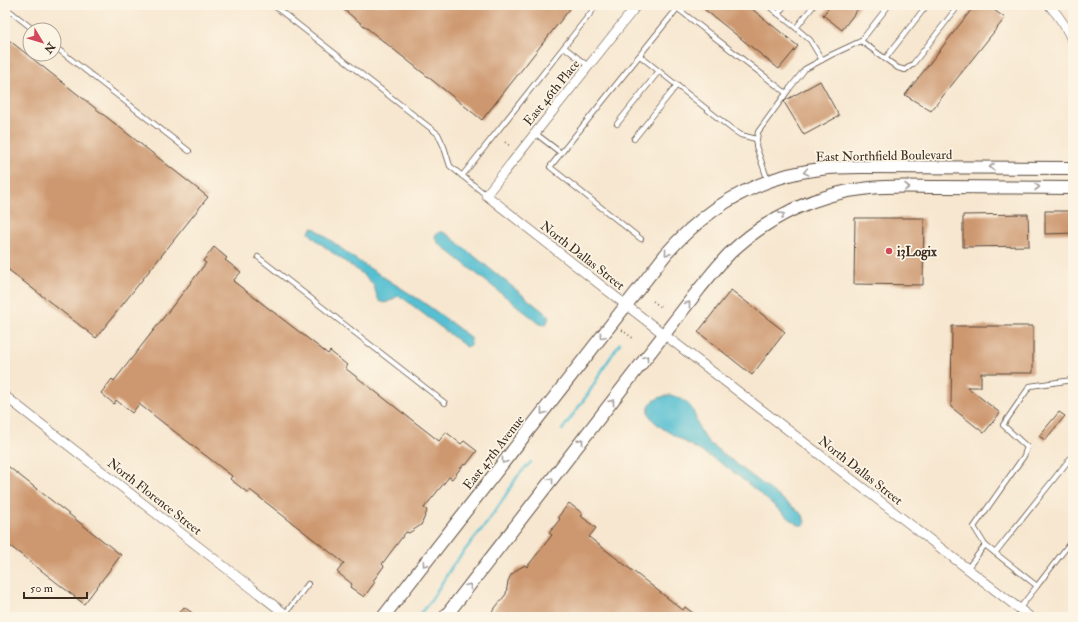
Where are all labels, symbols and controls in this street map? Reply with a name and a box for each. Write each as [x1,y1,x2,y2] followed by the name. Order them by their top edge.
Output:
[22,22,62,62] north arrow
[41,39,58,57] text: N
[520,56,584,129] street label: East 46th Place
[815,147,953,165] street label: East Northfield Boulevard
[989,163,995,171] one-way arrow
[803,167,809,175] one-way arrow
[904,183,910,191] one-way arrow
[1034,183,1040,192] one-way arrow
[778,213,785,220] one-way arrow
[537,218,628,294] street label: North Dallas Street
[896,244,937,261] place label: i3Logix
[884,246,894,256] marker: i3Logix
[665,248,672,256] one-way arrow
[683,301,690,308] one-way arrow
[600,332,607,339] one-way arrow
[641,355,648,362] one-way arrow
[607,399,614,406] one-way arrow
[541,407,548,414] one-way arrow
[460,412,528,493] street label: East 47th Avenue
[815,433,906,509] street label: North Dallas Street
[576,439,583,446] one-way arrow
[104,455,205,539] street label: North Florence Street
[502,457,509,464] one-way arrow
[547,477,554,484] one-way arrow
[422,559,429,566] one-way arrow
[24,574,87,600] scale bar
[30,581,54,596] text: 50 m
[464,584,471,591] one-way arrow

